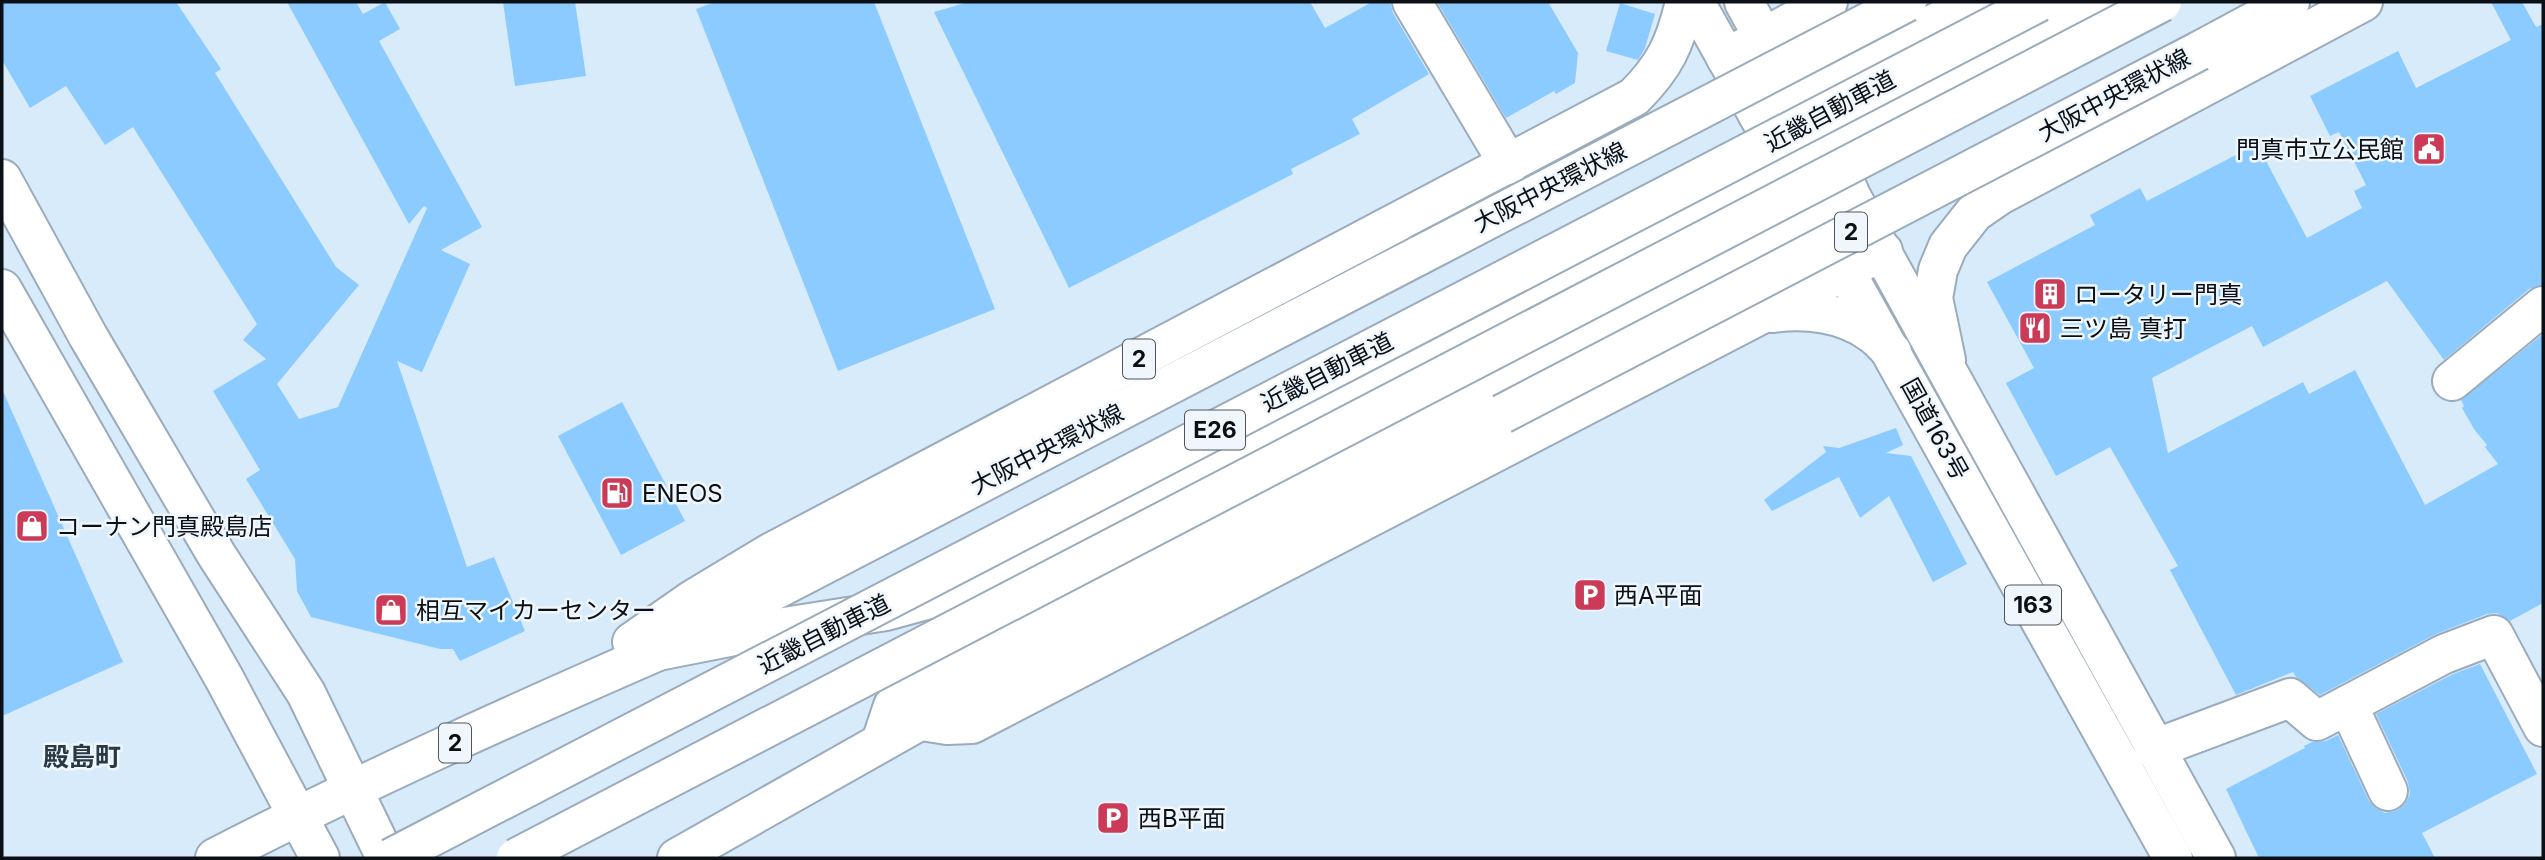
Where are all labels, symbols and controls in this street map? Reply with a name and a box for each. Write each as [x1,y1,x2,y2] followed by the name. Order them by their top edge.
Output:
[2033,43,2195,147] street label: 大阪中央環状線
[1760,64,1900,158] street label: 近畿自動車道
[2410,130,2448,168] public building icon: 門真市立公民館
[2236,135,2404,164] place label: 門真市立公民館
[1469,136,1631,238] street label: 大阪中央環状線
[1835,213,1867,252] road number: 2
[2031,275,2069,313] building icon: ロータリー門真
[2074,280,2242,309] place label: ロータリー門真
[2016,309,2054,347] restaurant icon: 三ツ島 真打
[2060,314,2187,343] place label: 三ツ島 真打
[1256,326,1398,418] street label: 近畿自動車道
[1123,340,1155,378] road number: 2
[1895,373,1975,485] street label: 国道163号
[966,398,1128,500] street label: 大阪中央環状線
[1185,410,1245,450] road number: E26
[598,474,636,512] fuel station icon: ENEOS
[642,479,723,508] place label: ENEOS
[13,507,51,545] shop icon: コーナン門真殿島店
[56,512,272,541] place label: コーナン門真殿島店
[1571,576,1609,614] parking icon: 西A平面
[1614,581,1703,610] place label: 西A平面
[2005,586,2061,624] road number: 163
[753,588,895,680] street label: 近畿自動車道
[372,591,410,629] shop icon: 相互マイカーセンター
[416,596,656,625] place label: 相互マイカーセンター
[439,723,471,762] road number: 2
[43,741,121,772] district label: 殿島町
[1094,799,1132,837] parking icon: 西B平面
[1138,804,1226,833] place label: 西B平面

